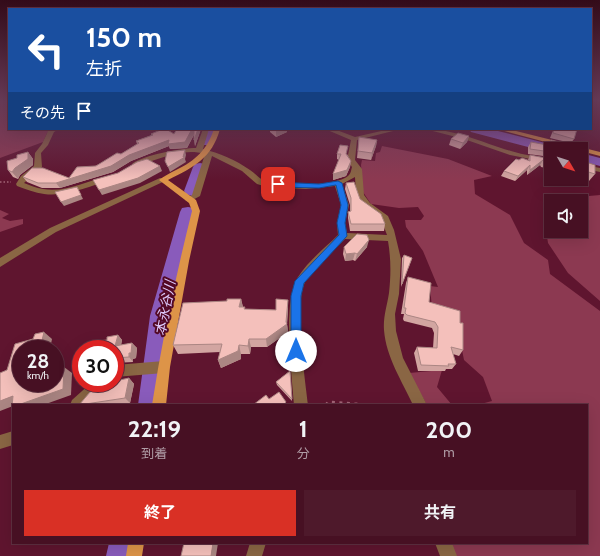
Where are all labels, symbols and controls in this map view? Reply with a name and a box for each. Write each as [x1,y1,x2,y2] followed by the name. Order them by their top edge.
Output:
[86,20,162,54] text: 150 m
[20,24,72,76] icon: left
[86,58,122,80] text: 左折
[73,100,95,122] icon: arrive
[20,104,65,122] text: その先
[544,142,588,186] north arrow
[544,142,588,238] map controls
[261,167,295,201] pin
[267,173,289,195] icon: arrive
[544,194,588,238] button: sound
[151,277,180,337] water label: 本永谷川
[275,330,317,372] position arrow
[72,340,124,392] speed limit sign: 30
[27,349,49,373] text: 28
[27,369,49,382] text: km/h
[128,414,181,443] text: 22:19
[299,414,308,443] text: 1
[426,415,472,444] text: 200
[443,444,455,460] text: m
[141,445,167,461] text: 到着
[297,445,310,461] text: 分
[24,490,296,536] button: 終了
[304,490,576,536] button: 共有

